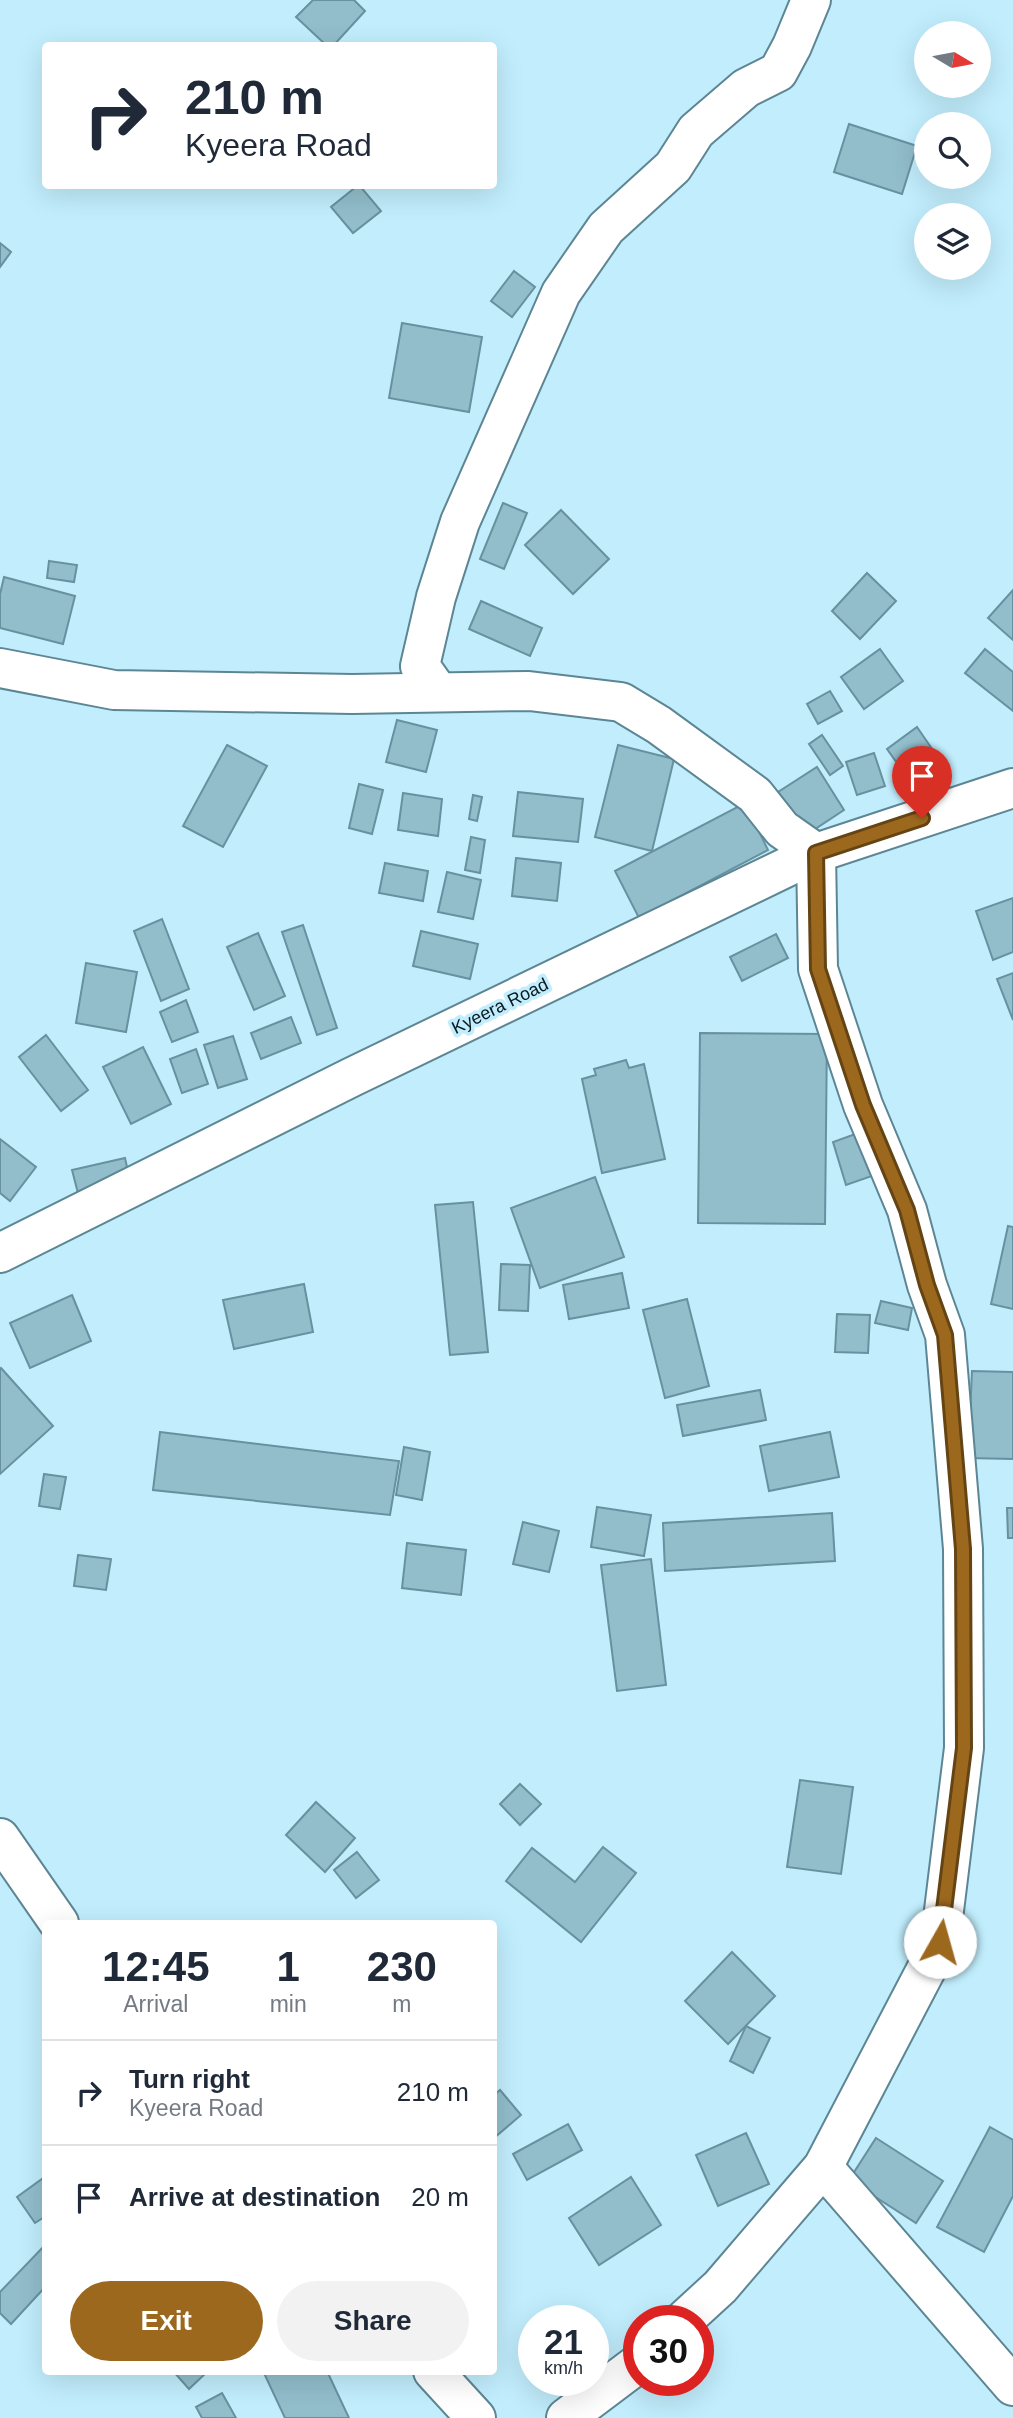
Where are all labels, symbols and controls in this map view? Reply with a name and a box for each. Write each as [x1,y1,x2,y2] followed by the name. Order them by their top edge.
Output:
[914,21,990,98] north arrow
[914,21,991,280] map controls
[70,70,161,161] icon: right
[185,70,324,124] text: 210 m
[914,112,991,189] button: search
[185,127,372,163] text: Kyeera Road
[914,203,991,280] button: layers
[892,746,952,818] pin
[903,757,941,795] icon: arrive
[448,974,552,1038] street label: Kyeera Road
[903,1905,977,1979] position arrow
[102,1943,210,1990] text: 12:45
[276,1943,300,1990] text: 1
[367,1943,437,1990] text: 230
[123,1991,188,2017] text: Arrival
[270,1991,307,2017] text: min
[392,1991,411,2017] text: m
[129,2064,250,2094] text: Turn right
[70,2074,108,2112] icon: right
[397,2077,469,2107] text: 210 m
[129,2095,263,2121] text: Kyeera Road
[70,2179,108,2217] icon: arrive
[129,2182,380,2212] text: Arrive at destination
[411,2182,469,2212] text: 20 m
[70,2281,263,2361] button: Exit
[277,2281,469,2361] button: Share
[623,2305,714,2396] speed limit sign: 30
[544,2322,583,2361] text: 21
[544,2358,583,2378] text: km/h

